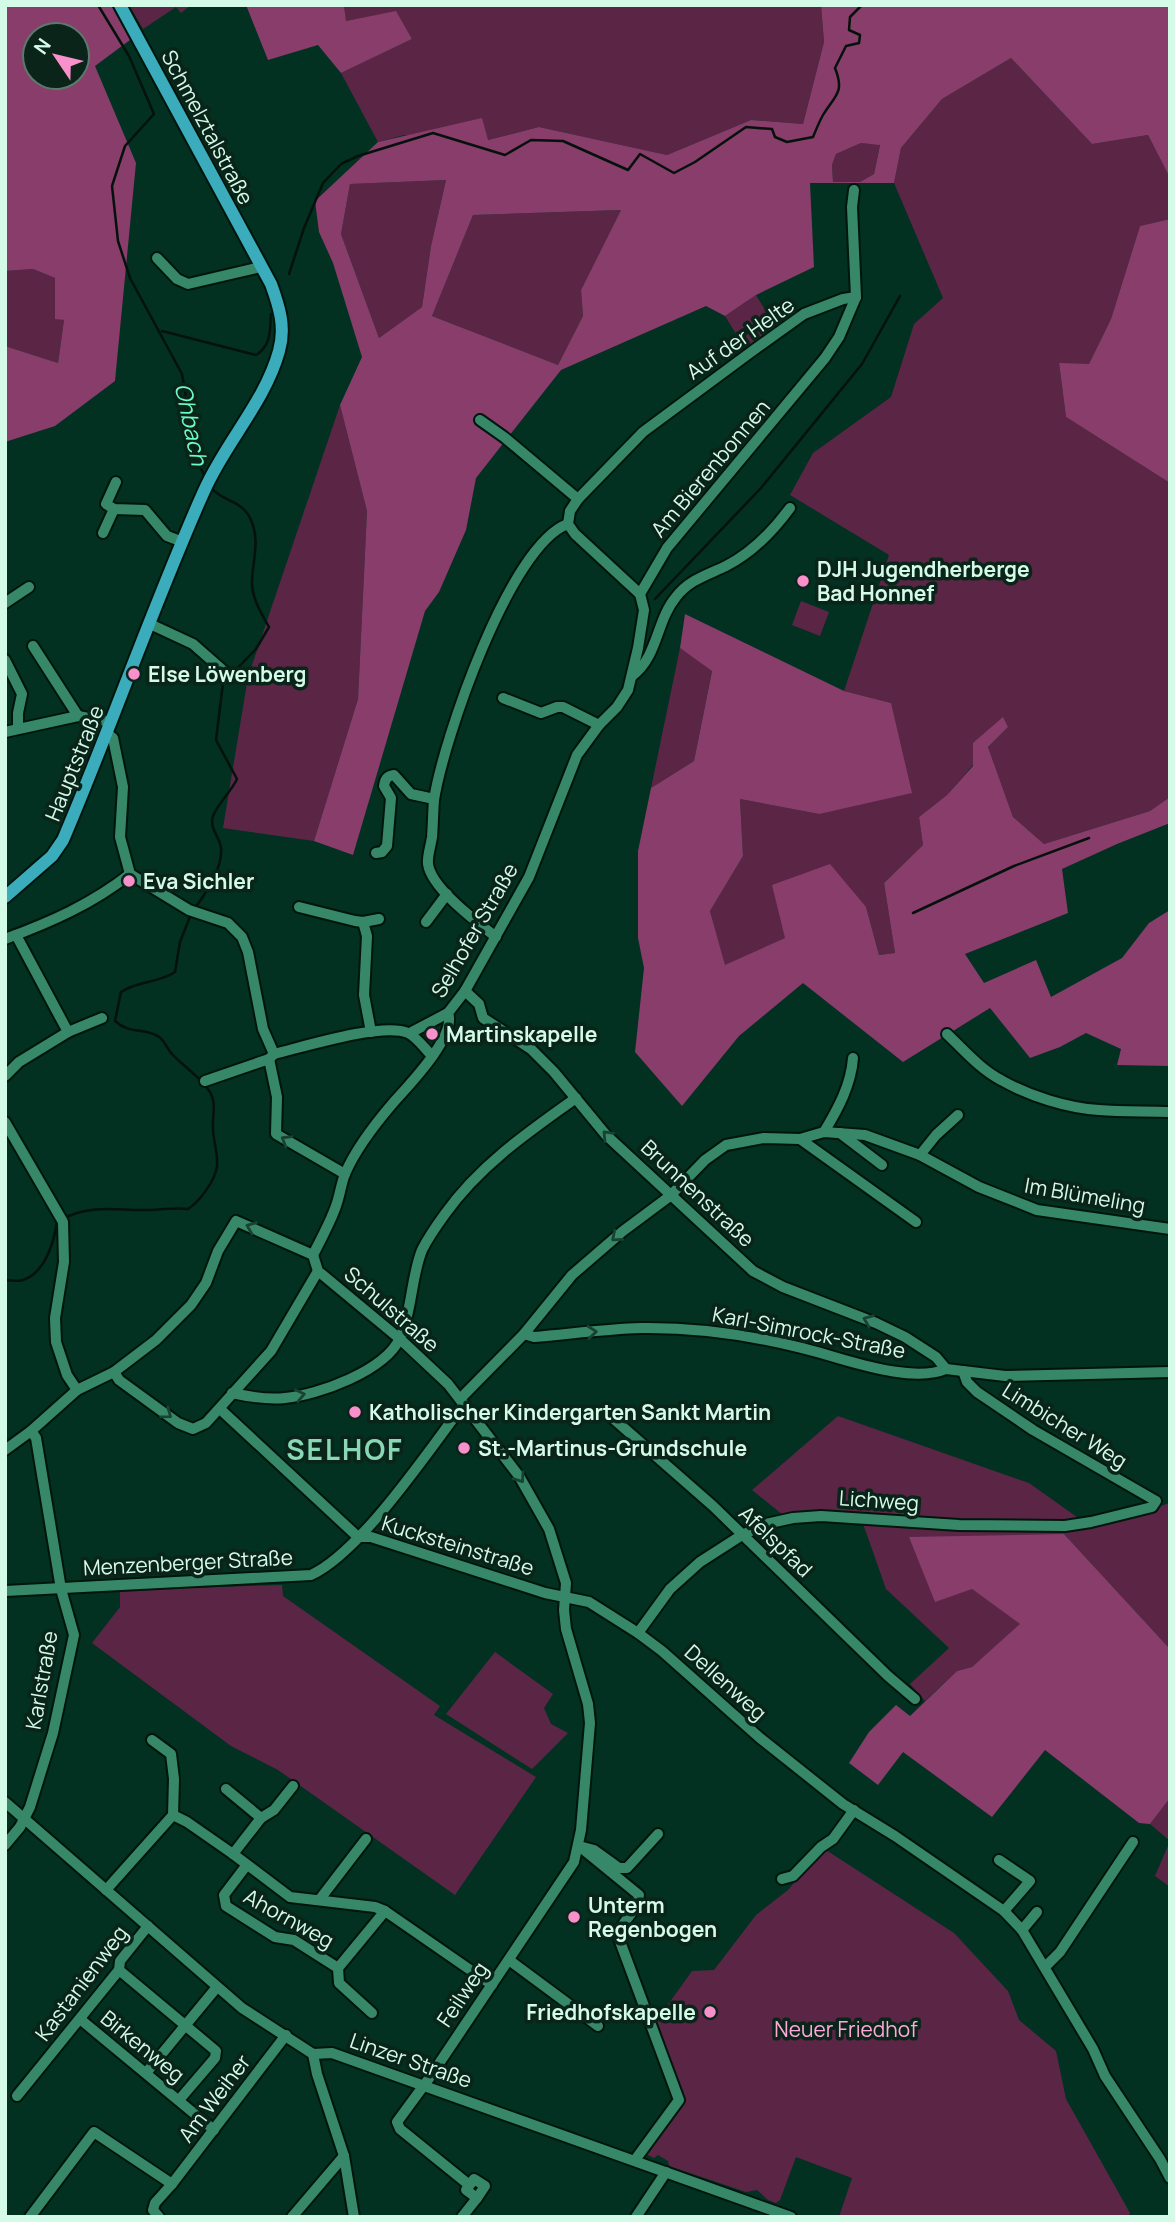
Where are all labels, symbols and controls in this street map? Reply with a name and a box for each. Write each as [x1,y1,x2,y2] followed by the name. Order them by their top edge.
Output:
[21,21,91,91] north arrow
[28,33,57,59] text: N
[155,45,261,209] street label: Schmelztalstraße
[680,290,800,386] street label: Auf der Helte
[168,380,217,469] water label: Ohbach
[644,393,776,543] street label: Am Bierenbonnen
[817,555,1030,607] place label: DJH Jugendherberge Bad Honnef
[795,573,811,589] marker: DJH Jugendherberge Bad Honnef
[148,660,307,688] place label: Else Löwenberg
[126,666,142,682] marker: Else Löwenberg
[38,701,110,825] street label: Hauptstraße
[424,858,524,1002] street label: Selhofer Straße
[143,867,254,895] place label: Eva Sichler
[121,873,137,889] marker: Eva Sichler
[446,1020,597,1048] place label: Martinskapelle
[424,1026,440,1042] marker: Martinskapelle
[603,1130,615,1143] one-way arrow
[635,1133,761,1253] street label: Brunnenstraße
[281,1135,294,1148] one-way arrow
[1023,1171,1147,1219] street label: Im Blümeling
[246,1221,258,1235] one-way arrow
[612,1229,625,1241] one-way arrow
[338,1260,446,1358] street label: Schulstraße
[710,1300,908,1364] street label: Karl-Simrock-Straße
[863,1314,875,1328] one-way arrow
[586,1325,597,1340] one-way arrow
[997,1375,1133,1475] street label: Limbicher Weg
[294,1389,306,1404] one-way arrow
[369,1398,771,1426] place label: Katholischer Kindergarten Sankt Martin
[347,1404,363,1420] marker: Katholischer Kindergarten Sankt Martin
[159,1406,171,1419] one-way arrow
[286,1430,404,1468] district label: SELHOF
[478,1434,747,1462] place label: St.-Martinus-Grundschule
[456,1440,472,1456] marker: St.-Martinus-Grundschule
[512,1470,524,1483] one-way arrow
[838,1483,920,1517] street label: Lichweg
[733,1499,819,1583] street label: Afelspfad
[378,1509,538,1581] street label: Kucksteinstraße
[82,1543,294,1581] street label: Menzenberger Straße
[19,1628,63,1732] street label: Karlstraße
[679,1638,773,1726] street label: Dellenweg
[239,1882,339,1954] street label: Ahornweg
[588,1891,717,1943] place label: Unterm Regenbogen
[566,1909,582,1925] marker: Unterm Regenbogen
[28,1920,134,2046] street label: Kastanienweg
[430,1956,494,2032] street label: Feilweg
[526,1998,696,2026] place label: Friedhofskapelle
[95,2004,191,2088] street label: Birkenweg
[702,2004,718,2020] marker: Friedhofskapelle
[774,2015,918,2043] park label: Neuer Friedhof
[346,2026,476,2094] street label: Linzer Straße
[172,2048,256,2148] street label: Am Weiher

